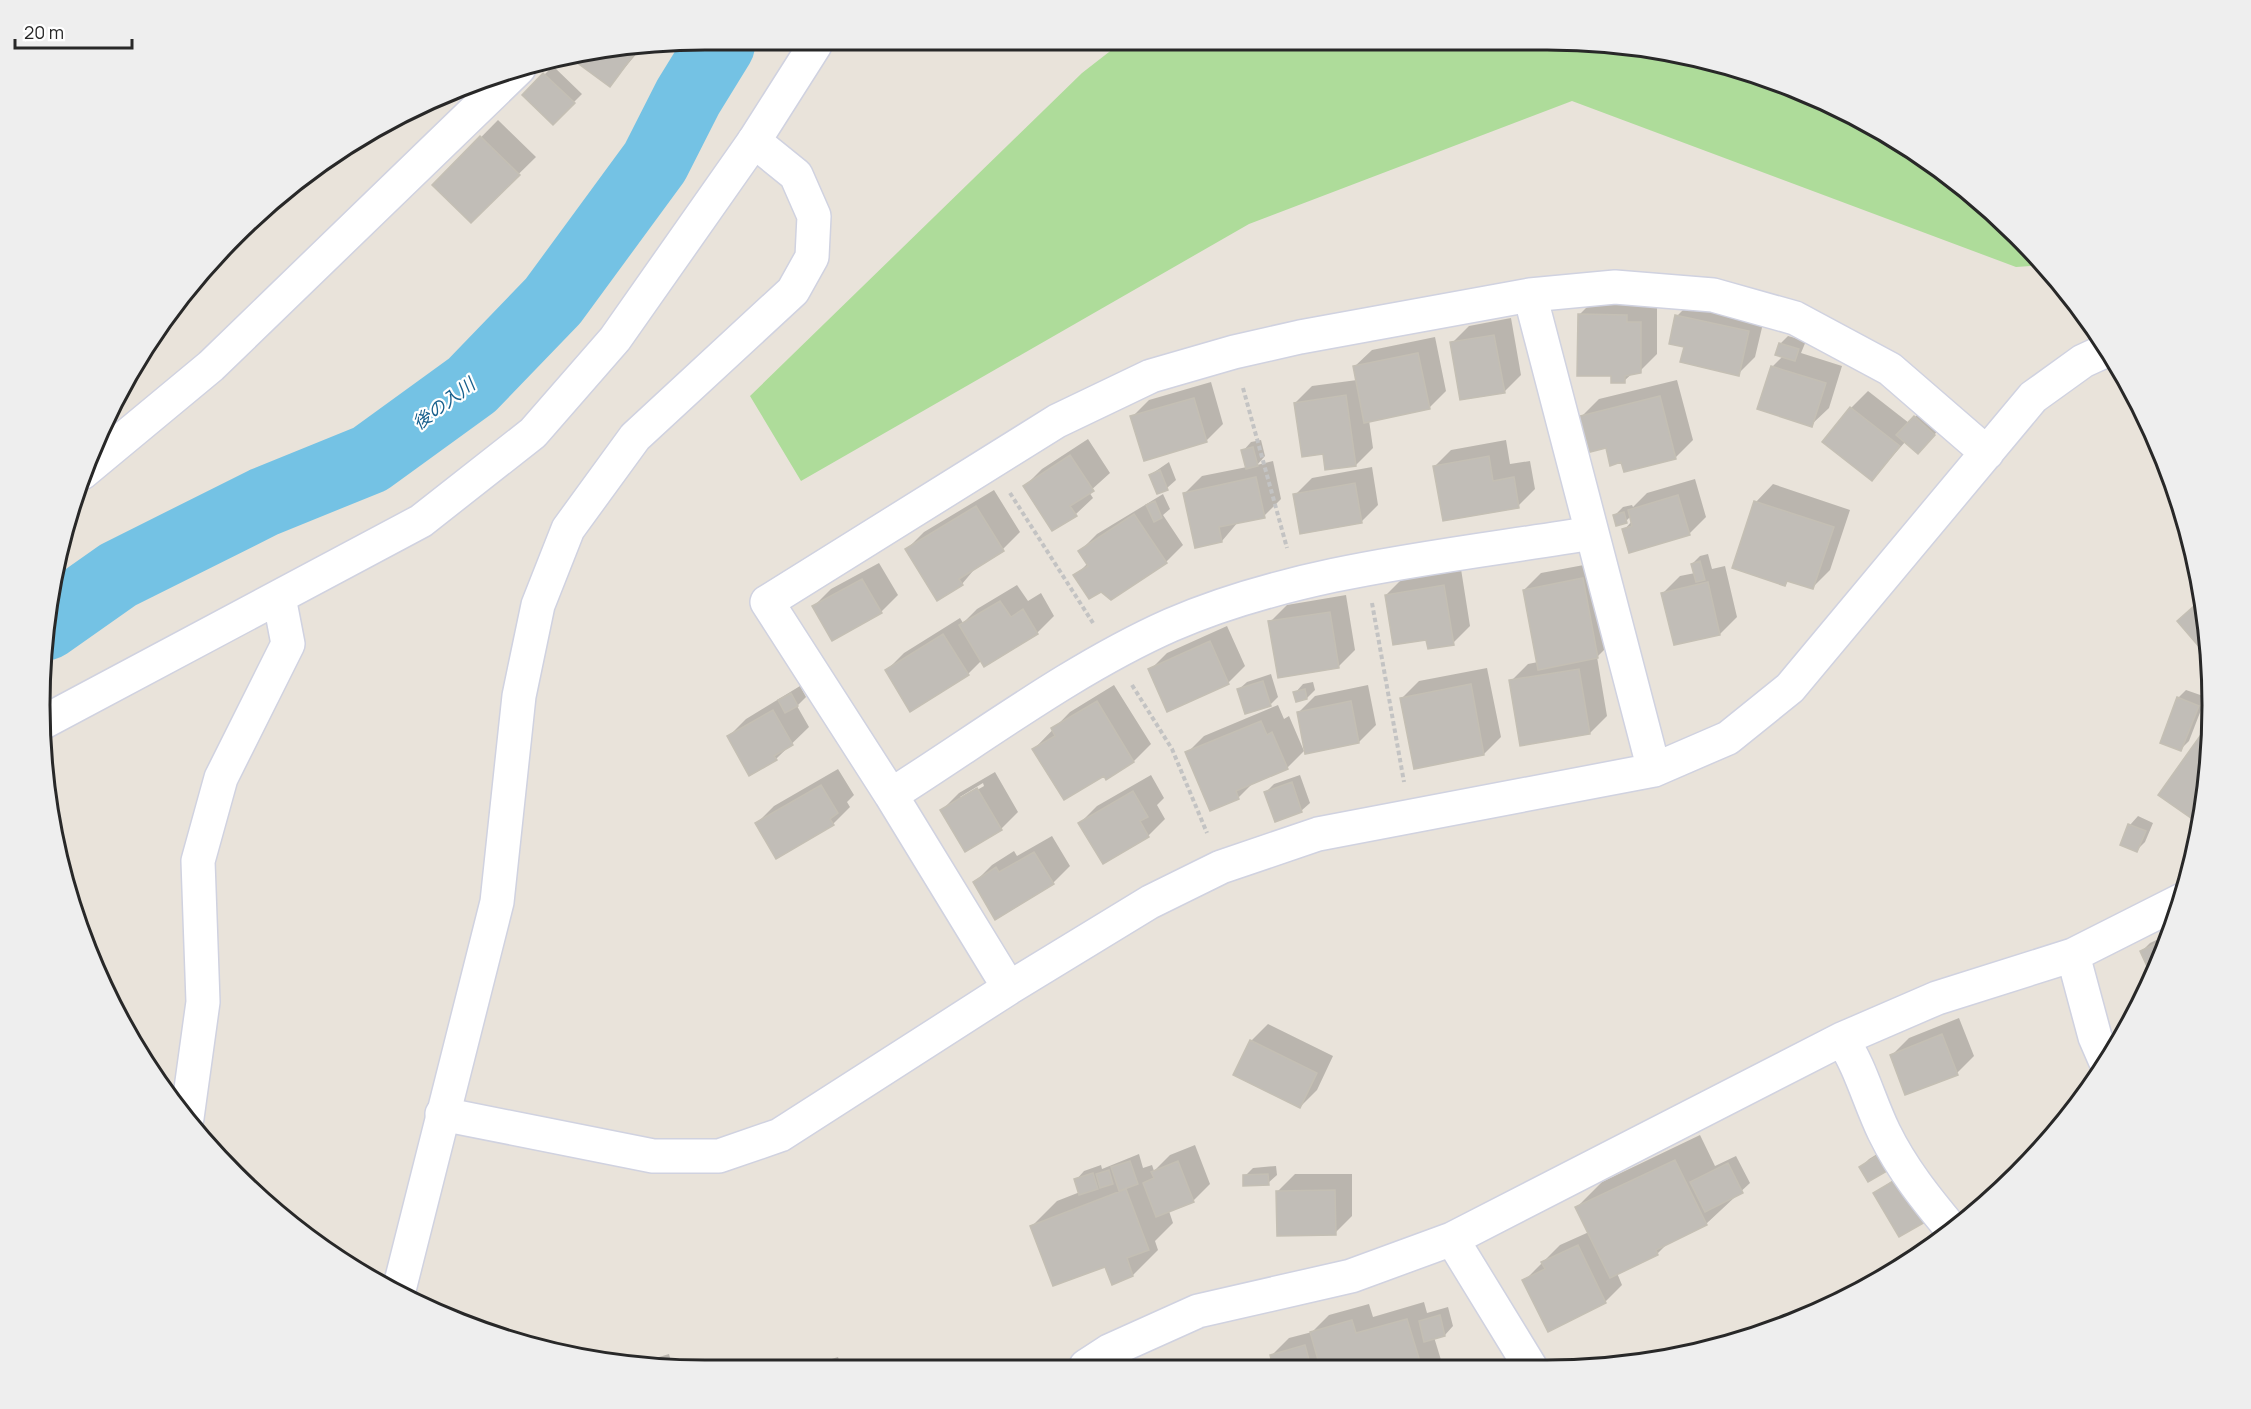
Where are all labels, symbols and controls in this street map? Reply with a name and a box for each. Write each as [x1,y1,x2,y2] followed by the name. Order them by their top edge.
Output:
[15,12,132,50] scale bar
[24,20,64,44] text: 20 m
[407,371,481,434] water label: 後の入川

